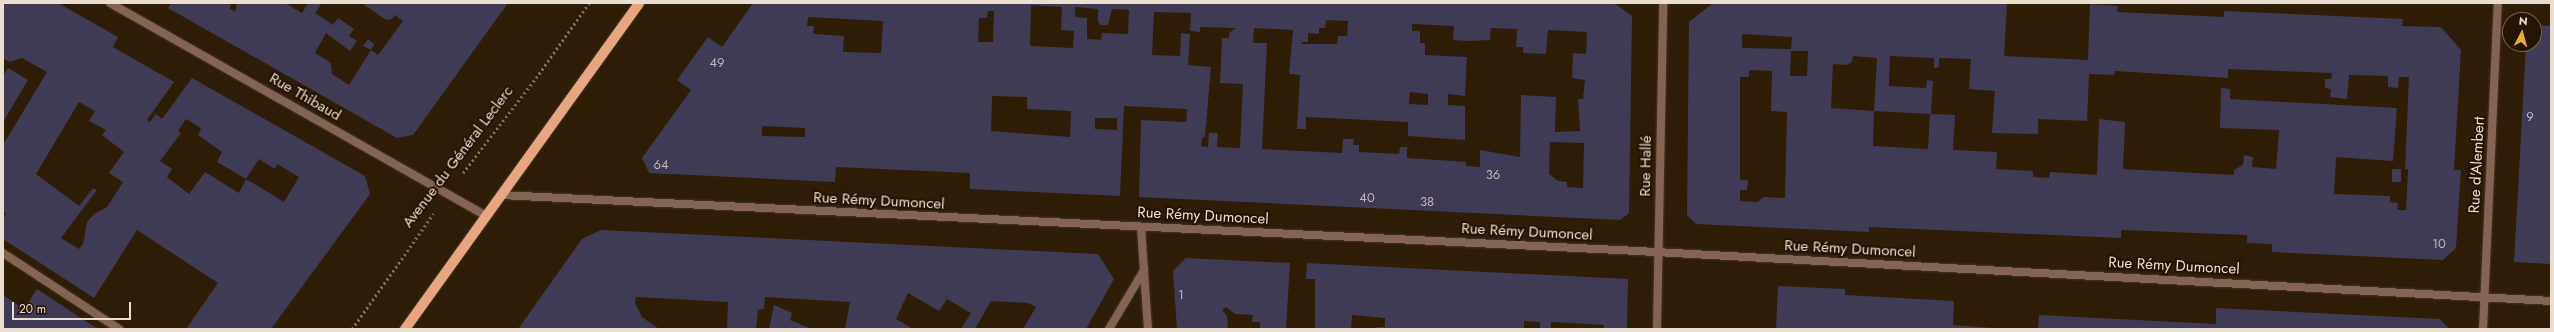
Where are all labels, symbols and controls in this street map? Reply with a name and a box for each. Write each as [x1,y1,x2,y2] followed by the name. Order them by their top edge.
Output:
[2502,12,2542,52] north arrow
[2518,13,2528,29] text: N
[709,55,725,71] house number: 49
[266,69,344,125] street label: Rue Thibaud
[399,83,517,231] street label: Avenue du Général Leclerc
[2526,109,2534,125] house number: 9
[2465,116,2489,214] street label: Rue d'Alembert
[1636,135,1656,197] street label: Rue Hallé
[653,157,669,173] house number: 64
[1486,167,1500,183] house number: 36
[813,189,945,213] street label: Rue Rémy Dumoncel
[1359,190,1375,206] house number: 40
[1420,194,1434,210] house number: 38
[1137,204,1269,228] street label: Rue Rémy Dumoncel
[1461,220,1593,244] street label: Rue Rémy Dumoncel
[2432,236,2446,252] house number: 10
[1784,237,1916,261] street label: Rue Rémy Dumoncel
[2108,254,2240,278] street label: Rue Rémy Dumoncel
[1178,287,1184,303] house number: 1
[14,294,133,320] scale bar
[19,300,46,318] text: 20 m

